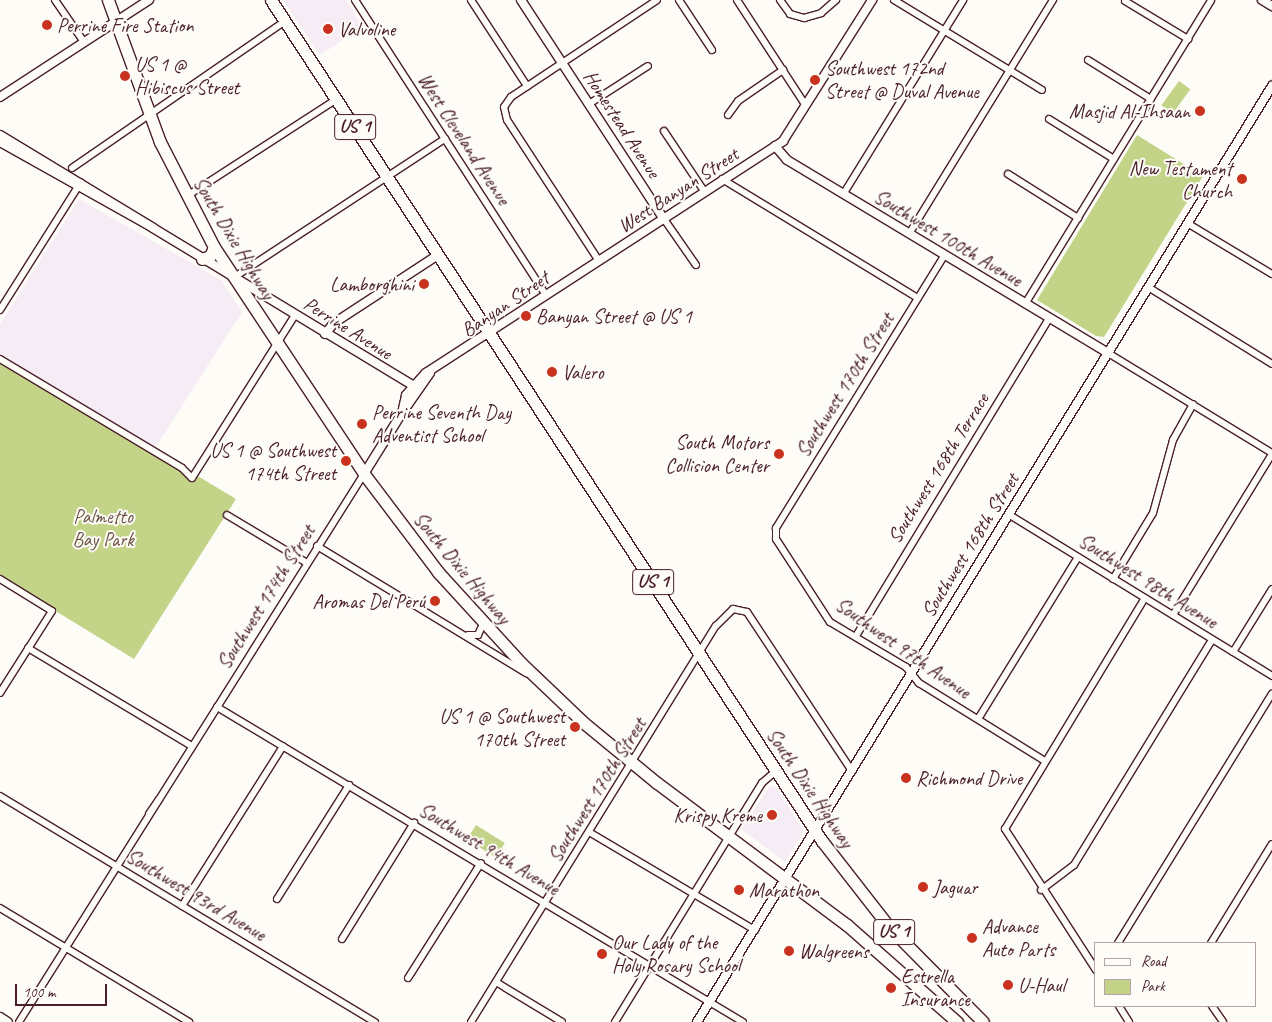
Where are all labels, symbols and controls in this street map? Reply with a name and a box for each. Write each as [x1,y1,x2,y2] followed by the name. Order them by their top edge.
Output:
[57,13,194,37] place label: Perrine Fire Station
[338,17,395,41] place label: Valvoline
[41,19,53,31] marker: Perrine Fire Station
[322,23,334,35] marker: Valvoline
[135,52,240,99] place label: US 1 @ Hibiscus Street
[825,56,979,103] place label: Southwest 172nd Street @ Duval Avenue
[578,66,666,182] street label: Homestead Avenue
[413,69,515,209] street label: West Cleveland Avenue
[119,70,131,82] marker: US 1 @ Hibiscus Street
[809,74,821,86] marker: Southwest 172nd Street @ Duval Avenue
[1069,99,1190,123] place label: Masjid Al-Ihsaan
[1194,105,1206,117] marker: Masjid Al-Ihsaan
[334,110,376,144] road number: US 1
[613,142,743,238] street label: West Banyan Street
[1130,156,1232,203] place label: New Testament Church
[188,172,280,304] street label: South Dixie Highway
[1236,173,1248,185] marker: New Testament Church
[870,184,1026,292] street label: Southwest 100th Avenue
[457,266,553,342] street label: Banyan Street
[330,272,414,296] place label: Lamborghini
[418,278,430,290] marker: Lamborghini
[299,291,397,365] street label: Perrine Avenue
[536,304,692,328] place label: Banyan Street @ US 1
[791,308,899,462] street label: Southwest 170th Street
[520,310,532,322] marker: Banyan Street @ US 1
[562,360,604,384] place label: Valero
[546,366,558,378] marker: Valero
[882,388,994,548] street label: Southwest 168th Terrace
[372,400,511,447] place label: Perrine Seventh Day Adventist School
[356,418,368,430] marker: Perrine Seventh Day Adventist School
[665,430,769,477] place label: South Motors Collision Center
[210,438,336,485] place label: US 1 @ Southwest 174th Street
[773,448,785,460] marker: South Motors Collision Center
[340,455,352,467] marker: US 1 @ Southwest 174th Street
[916,468,1024,622] street label: Southwest 168th Street
[72,505,134,552] park label: Palmetto Bay Park
[408,507,516,629] street label: South Dixie Highway
[212,520,320,674] street label: Southwest 174th Street
[1074,529,1222,633] street label: Southwest 98th Avenue
[632,566,674,598] road number: US 1
[312,589,425,613] place label: Aromas Del Perú
[831,592,975,704] street label: Southwest 97th Avenue
[429,595,441,607] marker: Aromas Del Perú
[439,704,565,751] place label: US 1 @ Southwest 170th Street
[543,713,651,867] street label: Southwest 170th Street
[569,721,581,733] marker: US 1 @ Southwest 170th Street
[761,724,859,852] street label: South Dixie Highway
[916,766,1023,790] place label: Richmond Drive
[900,772,912,784] marker: Richmond Drive
[415,798,563,900] street label: Southwest 94th Avenue
[673,803,762,827] place label: Krispy Kreme
[766,809,778,821] marker: Krispy Kreme
[122,844,270,946] street label: Southwest 93rd Avenue
[933,875,978,899] place label: Jaguar
[749,878,819,902] place label: Marathon
[917,881,929,893] marker: Jaguar
[733,884,745,896] marker: Marathon
[982,914,1056,961] place label: Advance Auto Parts
[873,916,915,949] road number: US 1
[612,930,740,977] place label: Our Lady of the Holy Rosary School
[966,932,978,944] marker: Advance Auto Parts
[799,939,869,963] place label: Walgreens
[1094,942,1257,1007] legend
[783,945,795,957] marker: Walgreens
[596,948,608,960] marker: Our Lady of the Holy Rosary School
[1141,952,1166,971] text: Road
[901,964,970,1011] place label: Estrella Insurance
[1018,973,1065,997] place label: U-Haul
[18,974,110,1006] scale bar
[1141,977,1165,996] text: Park
[1002,979,1014,991] marker: U-Haul
[885,982,897,994] marker: Estrella Insurance
[23,983,55,1002] text: 100 m

